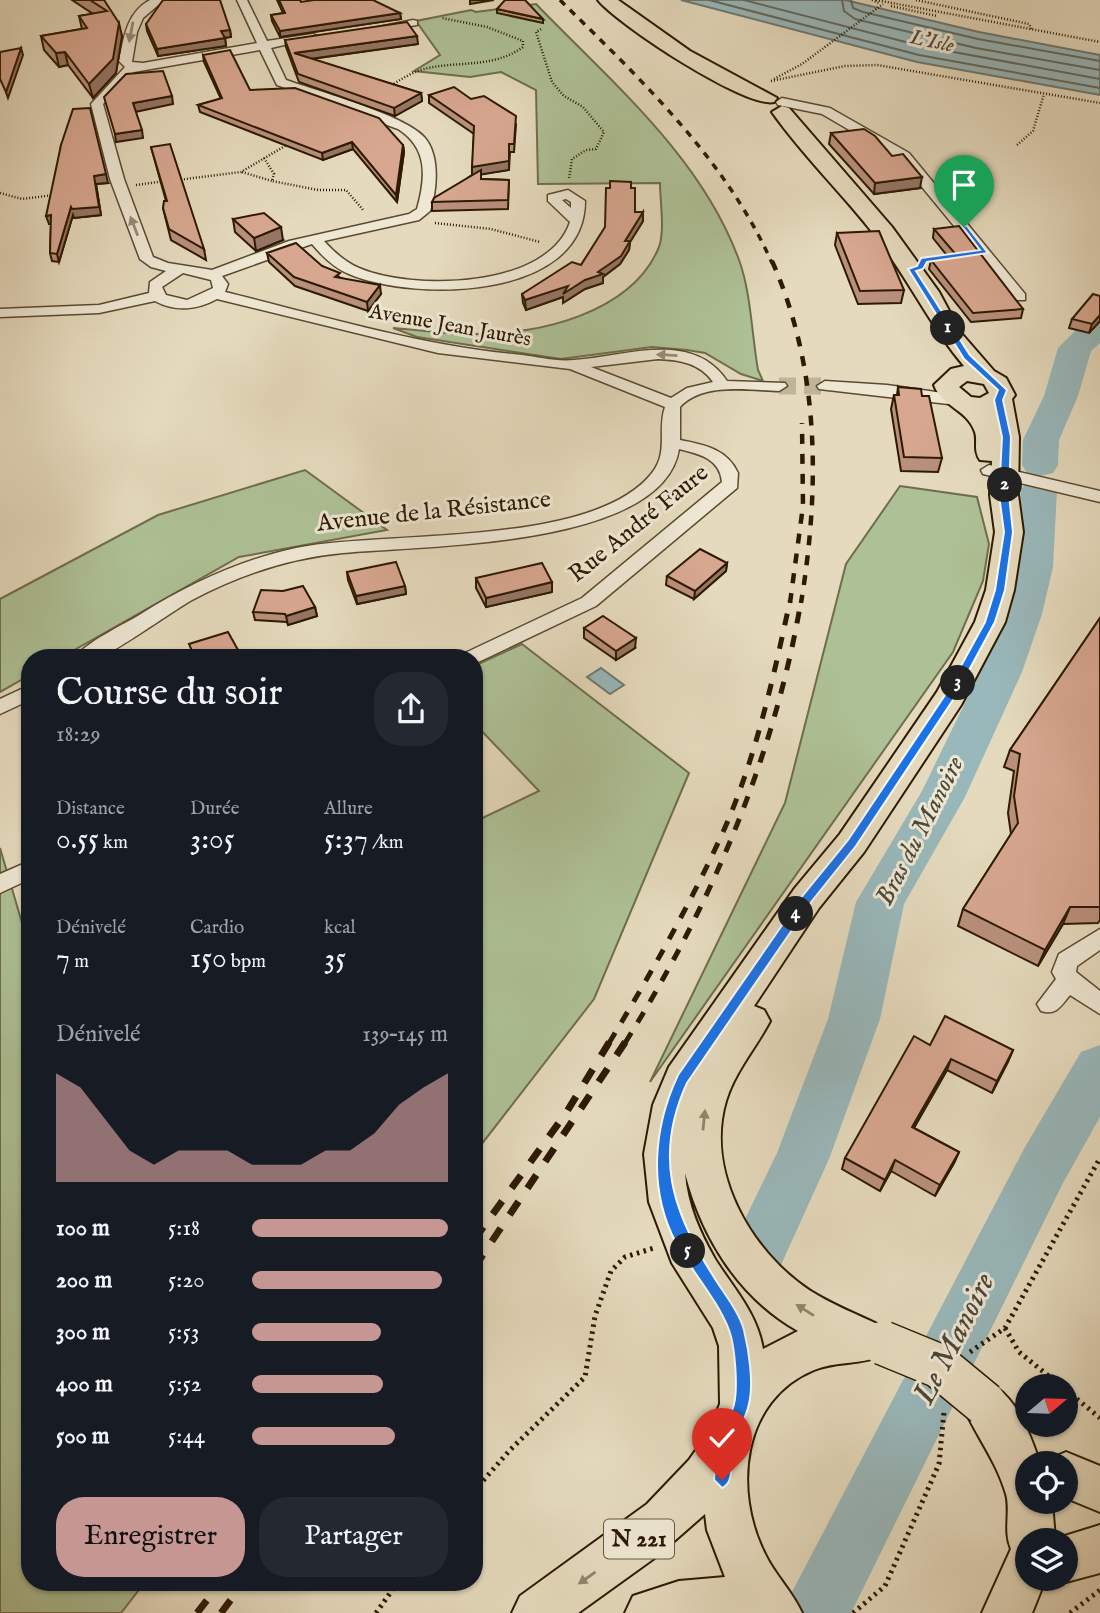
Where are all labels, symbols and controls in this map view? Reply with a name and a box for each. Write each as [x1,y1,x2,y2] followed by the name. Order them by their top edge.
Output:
[125,21,136,43] one-way arrow
[907,24,956,60] water label: L'Isle
[934,155,994,227] pin
[945,166,983,204] icon: arrive
[129,216,140,237] one-way arrow
[366,298,533,354] street label: Avenue Jean Jaurès
[930,310,965,346] pin: 1
[944,315,951,339] text: 1
[656,349,678,360] one-way arrow
[563,458,715,590] street label: Rue André Faure
[988,468,1023,503] pin: 2
[1000,472,1009,496] text: 2
[315,484,552,540] street label: Avenue de la Résistance
[940,666,976,700] pin: 3
[56,670,282,718] text: Course du soir
[954,670,961,694] text: 3
[374,672,448,746] button: share
[56,720,100,749] text: 18:29
[868,751,972,911] water label: Bras du Manoire
[56,797,125,821] text: Distance
[190,797,240,821] text: Durée
[324,797,373,821] text: Allure
[56,821,99,859] text: 0.55
[190,821,235,859] text: 3:05
[324,821,368,859] text: 5:37
[99,831,128,855] text: km
[368,831,404,855] text: /km
[778,897,814,932] pin: 4
[791,901,800,925] text: 4
[56,916,126,940] text: Dénivelé
[190,916,244,940] text: Cardio
[324,916,356,940] text: kcal
[56,940,70,978] text: 7
[190,940,227,978] text: 150
[324,940,346,978] text: 35
[70,950,89,974] text: m
[227,950,266,974] text: bpm
[56,1020,141,1049] text: Dénivelé
[362,1020,448,1049] text: 139–145 m
[698,1109,709,1131] one-way arrow
[56,1214,110,1243] text: 100 m
[168,1214,200,1243] text: 5:18
[670,1234,706,1268] pin: 5
[684,1238,691,1262] text: 5
[56,1266,112,1295] text: 200 m
[168,1266,205,1295] text: 5:20
[904,1266,1006,1413] water label: Le Manoire
[795,1304,814,1317] one-way arrow
[56,1318,110,1347] text: 300 m
[168,1318,199,1347] text: 5:53
[56,1370,113,1399] text: 400 m
[168,1370,201,1399] text: 5:52
[1015,1374,1078,1437] north arrow
[1015,1374,1078,1591] map controls
[692,1408,752,1480] pin
[703,1419,741,1457] icon: check
[56,1422,110,1451] text: 500 m
[168,1422,205,1451] text: 5:44
[1015,1451,1078,1514] button: locate
[56,1497,245,1577] button: Enregistrer
[259,1497,448,1577] button: Partager
[604,1520,674,1558] road number: N 221
[1015,1528,1078,1591] button: layers
[578,1571,596,1585] one-way arrow

